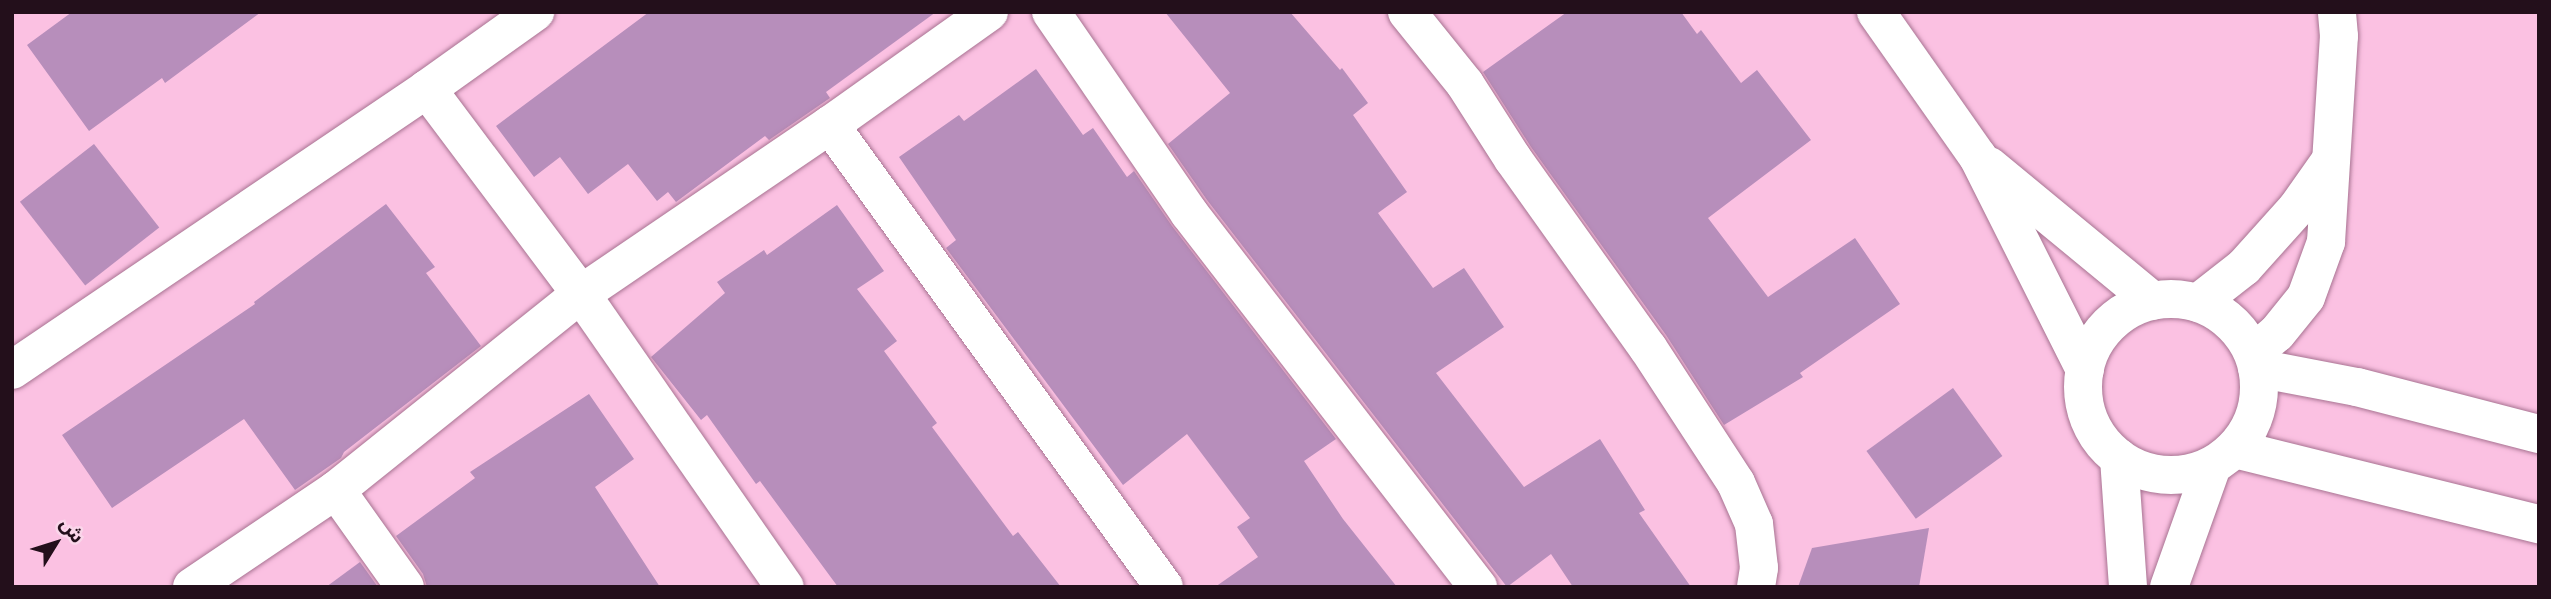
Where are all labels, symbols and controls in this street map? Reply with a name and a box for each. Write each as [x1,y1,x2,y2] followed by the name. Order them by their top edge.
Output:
[21,508,91,578] north arrow
[55,512,90,548] text: ش

